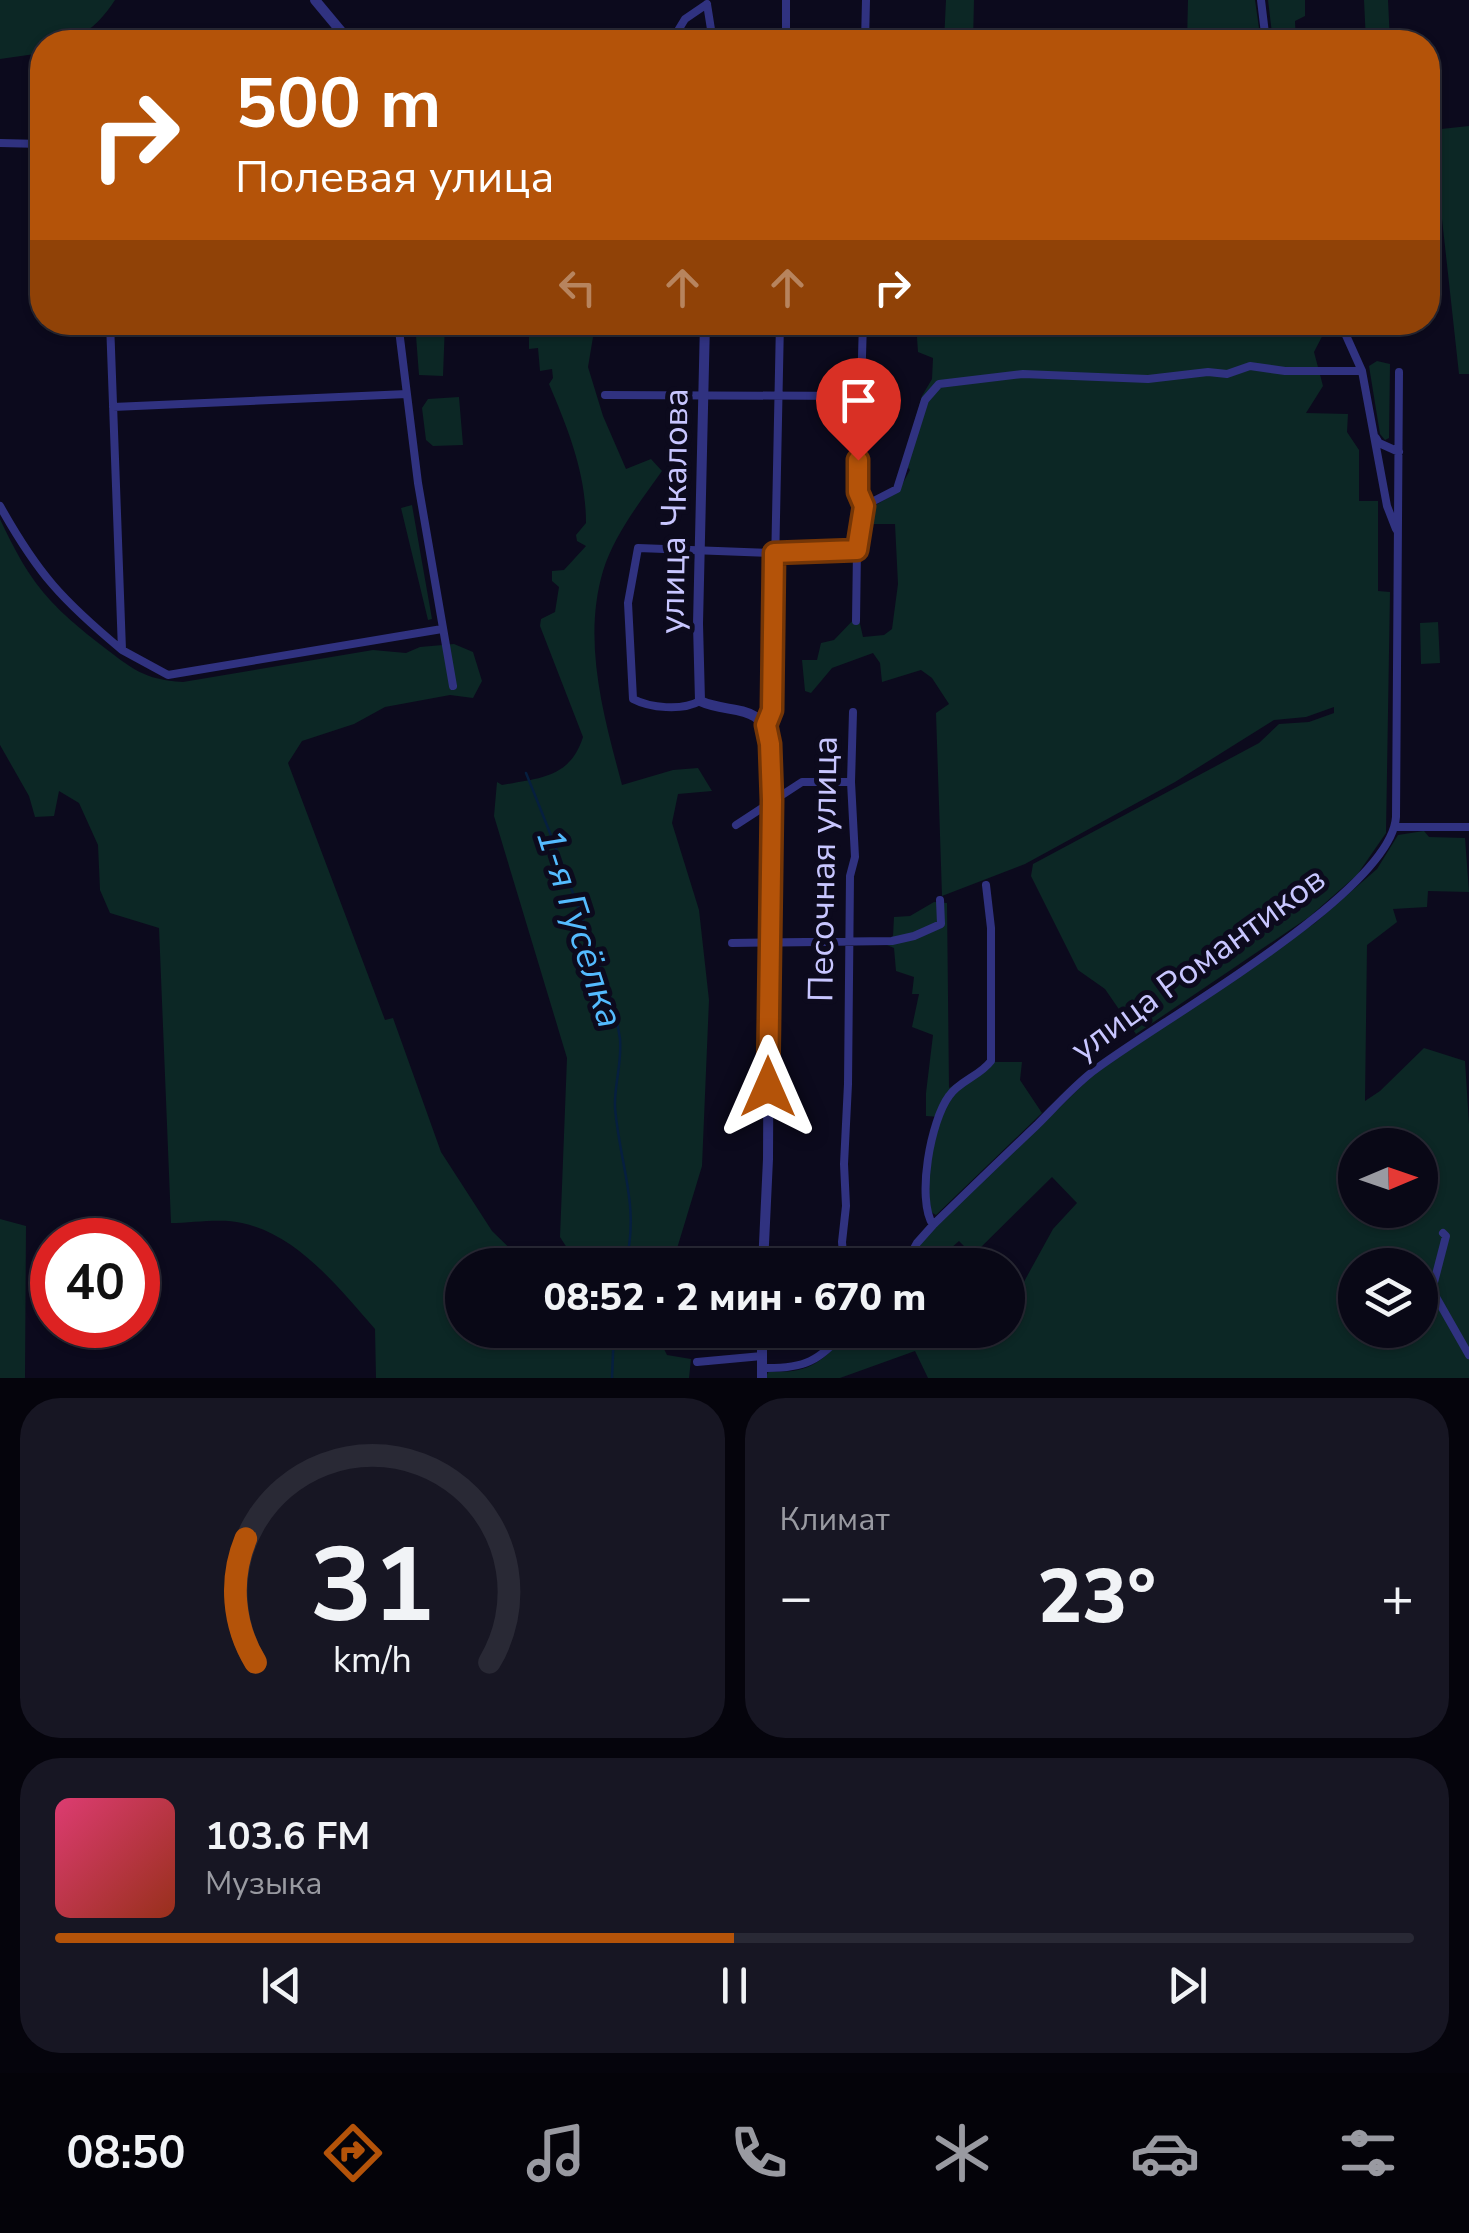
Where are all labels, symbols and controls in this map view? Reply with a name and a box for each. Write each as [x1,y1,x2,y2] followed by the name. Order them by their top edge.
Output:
[235,56,441,152] text: 500 m
[70,70,200,200] icon: right
[235,147,554,208] text: Полевая улица
[550,260,605,315] icon: left
[655,260,710,315] icon: ahead
[760,260,815,315] icon: ahead
[865,260,920,315] icon: right
[816,358,901,461] pin
[831,373,886,428] icon: arrive
[648,388,700,634] street label: улица Чкалова
[797,736,849,1002] street label: Песочная улица
[524,822,636,1034] water label: 1-я Гусёлка
[1061,856,1335,1072] street label: улица Романтиков
[716,1035,820,1139] position arrow
[1338,1128,1438,1228] north arrow
[1338,1128,1438,1348] map controls
[30,1218,160,1348] speed limit sign: 40
[1338,1248,1438,1348] button: layers
[544,1272,926,1323] text: 08:52 · 2 мин · 670 m
[780,1498,890,1541] text: Климат
[310,1515,435,1657] text: 31
[1037,1546,1156,1648] text: 23°
[780,1560,813,1635] text: −
[1381,1560,1414,1635] text: +
[333,1636,412,1685] text: km/h
[205,1811,370,1862] text: 103.6 FM
[205,1862,322,1905] text: Музыка
[254,1958,309,2013] icon: previous
[707,1958,762,2013] icon: pause
[1160,1958,1215,2013] icon: next
[318,2118,388,2188] icon: directions
[521,2118,591,2188] icon: music
[724,2118,794,2188] icon: phone
[927,2118,997,2188] icon: climate
[1130,2118,1200,2188] icon: car
[1333,2118,1403,2188] icon: filters
[66,2123,186,2184] text: 08:50

